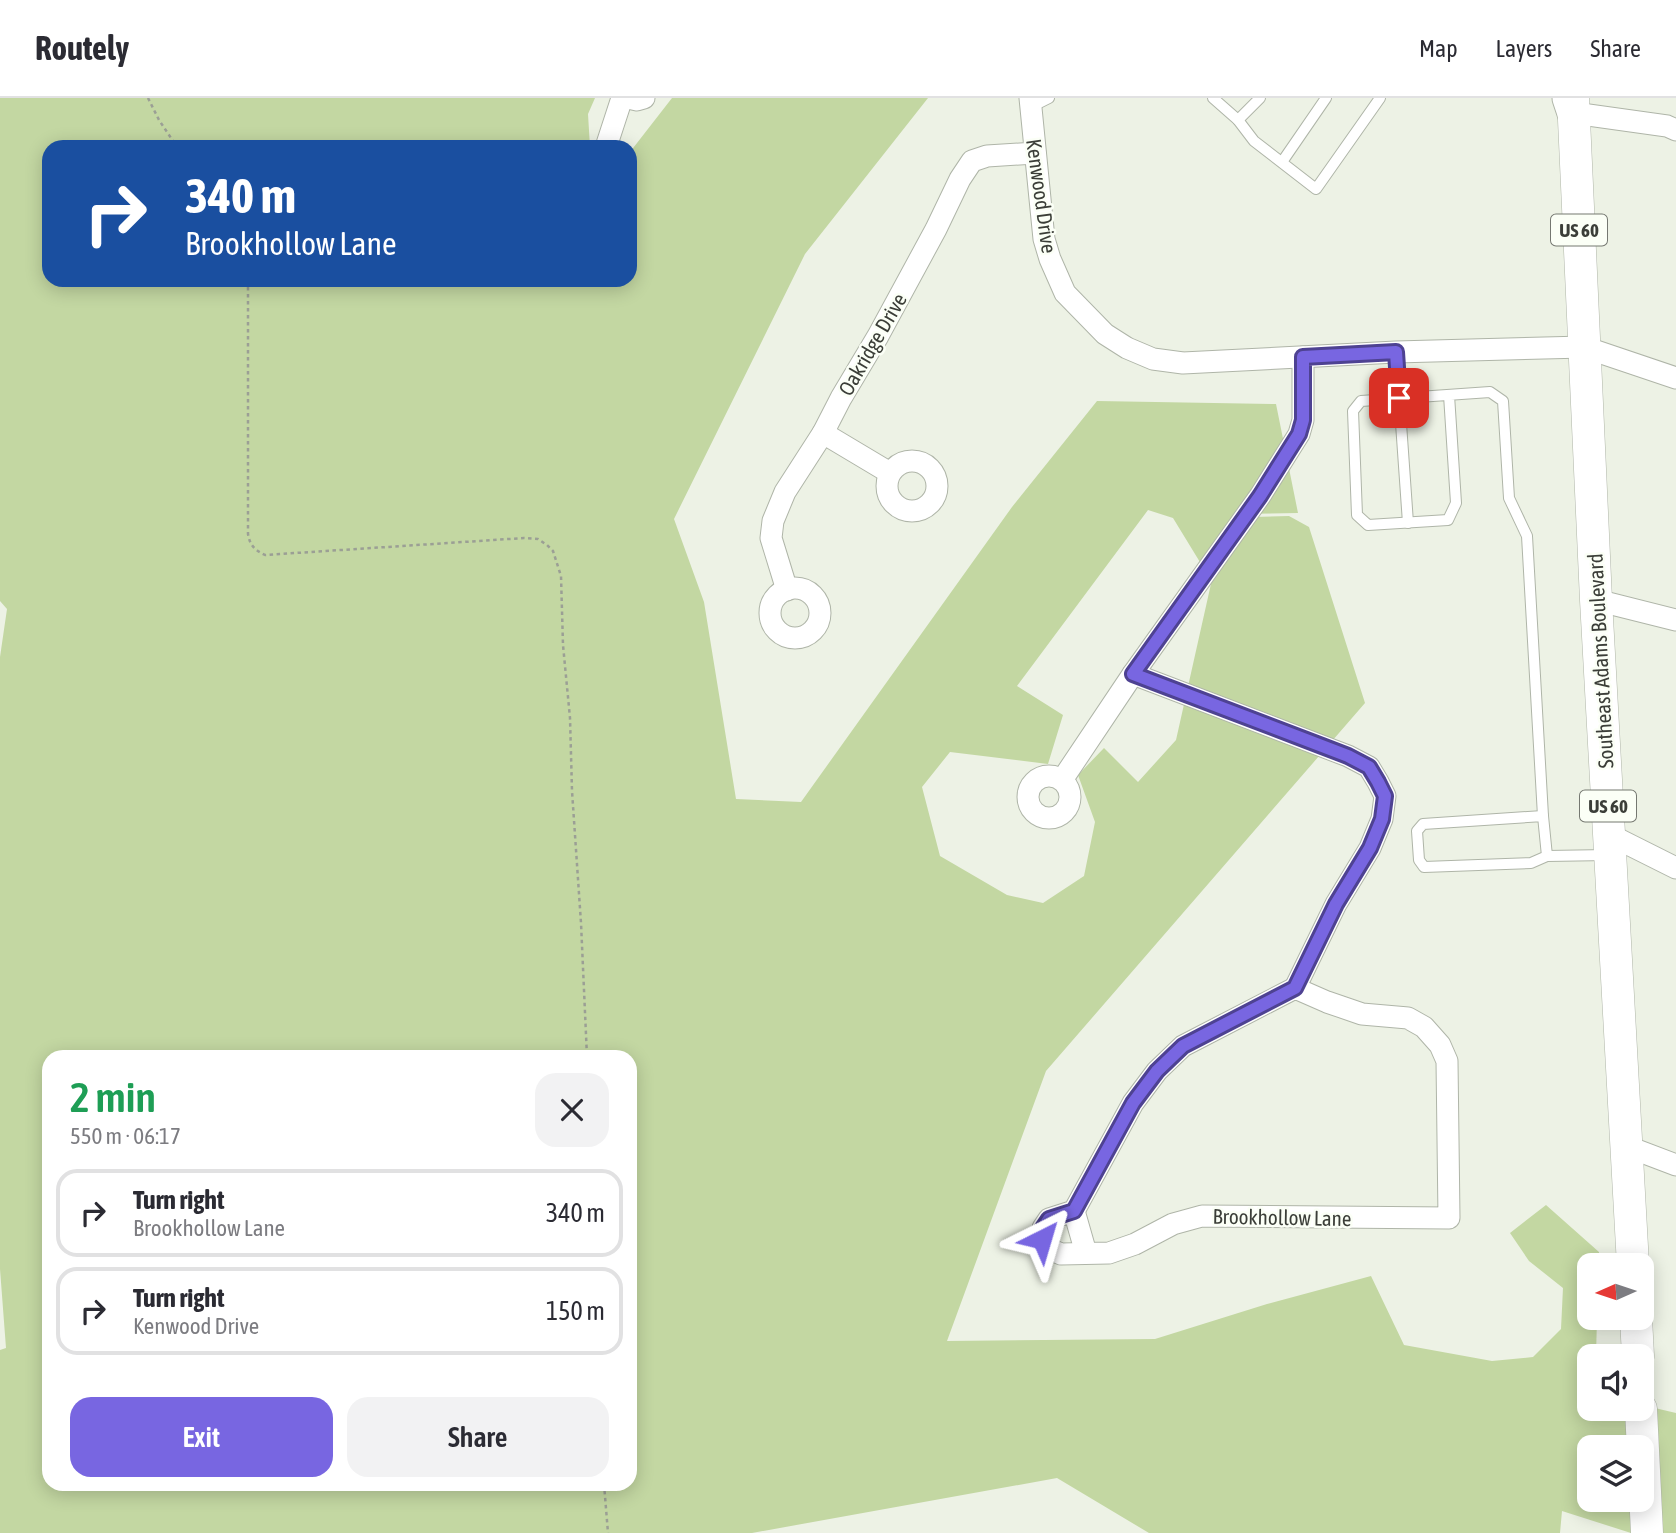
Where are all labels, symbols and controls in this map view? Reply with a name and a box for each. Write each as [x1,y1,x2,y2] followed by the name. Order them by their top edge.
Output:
[35,29,129,67] text: Routely
[1419,35,1458,62] text: Map
[1496,35,1552,62] text: Layers
[1590,35,1641,62] text: Share
[1022,137,1062,255] street label: Kenwood Drive
[185,167,296,223] text: 340 m
[70,168,161,259] icon: right
[1551,214,1607,246] road number: US 60
[185,225,397,262] text: Brookhollow Lane
[833,289,911,399] street label: Oakridge Drive
[1369,368,1429,428] pin
[1380,379,1418,417] icon: arrive
[1582,553,1618,769] street label: Southeast Adams Boulevard
[1580,790,1636,821] road number: US 60
[70,1073,156,1121] text: 2 min
[535,1073,609,1147] button: close
[70,1123,181,1149] text: 550 m · 06:17
[133,1185,224,1215] text: Turn right
[74,1194,112,1232] icon: right
[546,1198,605,1228] text: 340 m
[1005,1202,1079,1276] position arrow
[1212,1204,1352,1230] street label: Brookhollow Lane
[133,1215,285,1241] text: Brookhollow Lane
[1577,1253,1654,1330] north arrow
[1577,1253,1654,1512] map controls
[133,1283,224,1313] text: Turn right
[74,1292,112,1330] icon: right
[546,1296,605,1326] text: 150 m
[133,1313,259,1339] text: Kenwood Drive
[1577,1344,1654,1421] button: sound
[70,1397,333,1477] button: Exit
[347,1397,609,1477] button: Share
[1577,1435,1654,1512] button: layers

